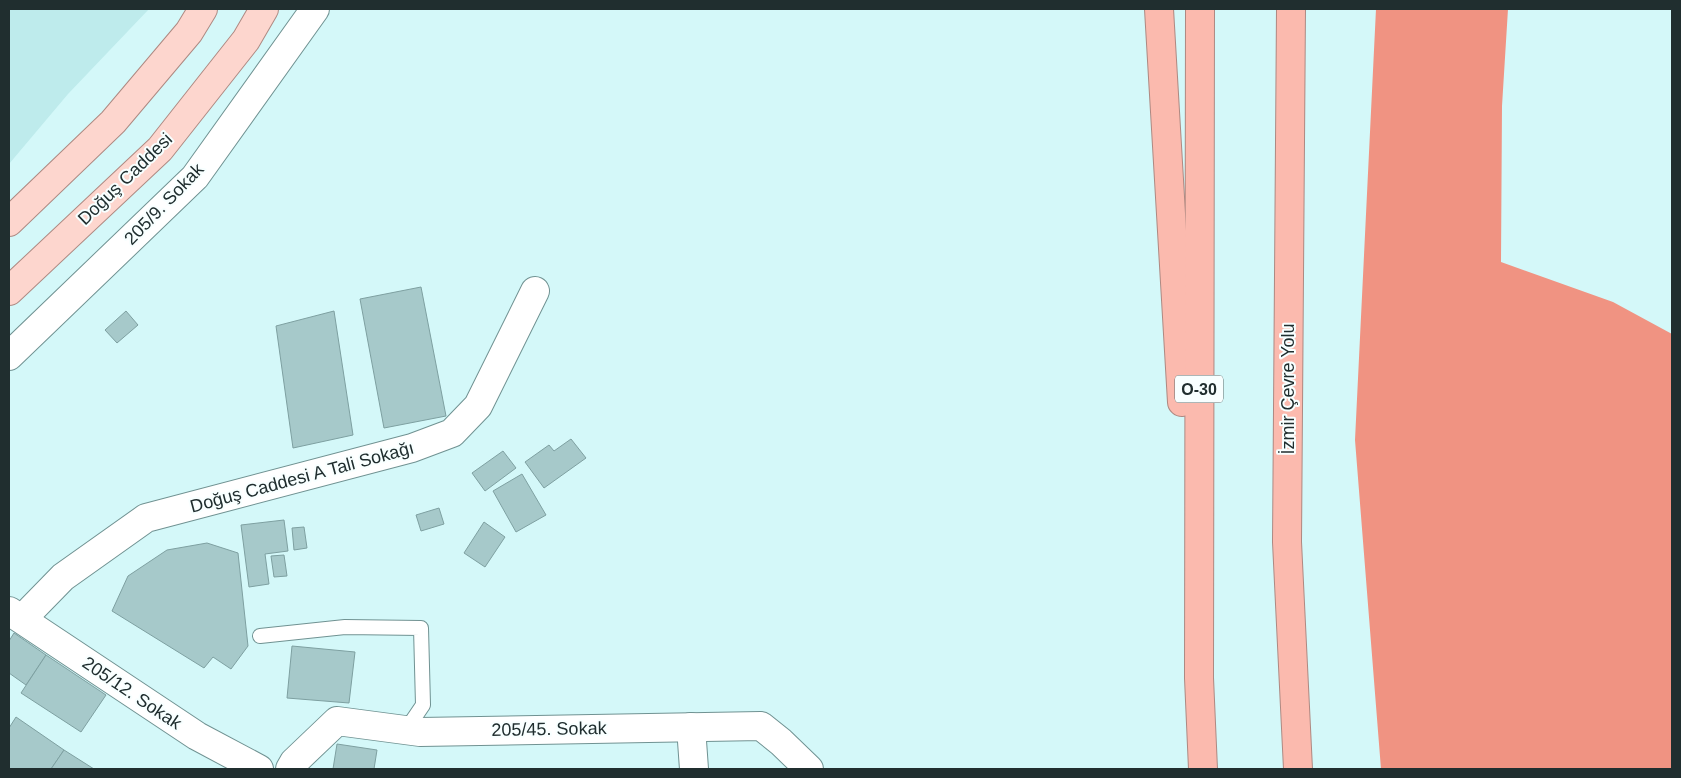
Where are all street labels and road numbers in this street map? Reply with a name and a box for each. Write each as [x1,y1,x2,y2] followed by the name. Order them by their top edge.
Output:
[74,129,176,229] street label: Doğuş Caddesi
[120,159,208,249] street label: 205/9. Sokak
[1278,323,1298,455] street label: İzmir Çevre Yolu
[1175,376,1223,402] road number: O-30
[188,437,416,517] street label: Doğuş Caddesi A Tali Sokağı
[79,653,186,734] street label: 205/12. Sokak
[491,718,608,740] street label: 205/45. Sokak

